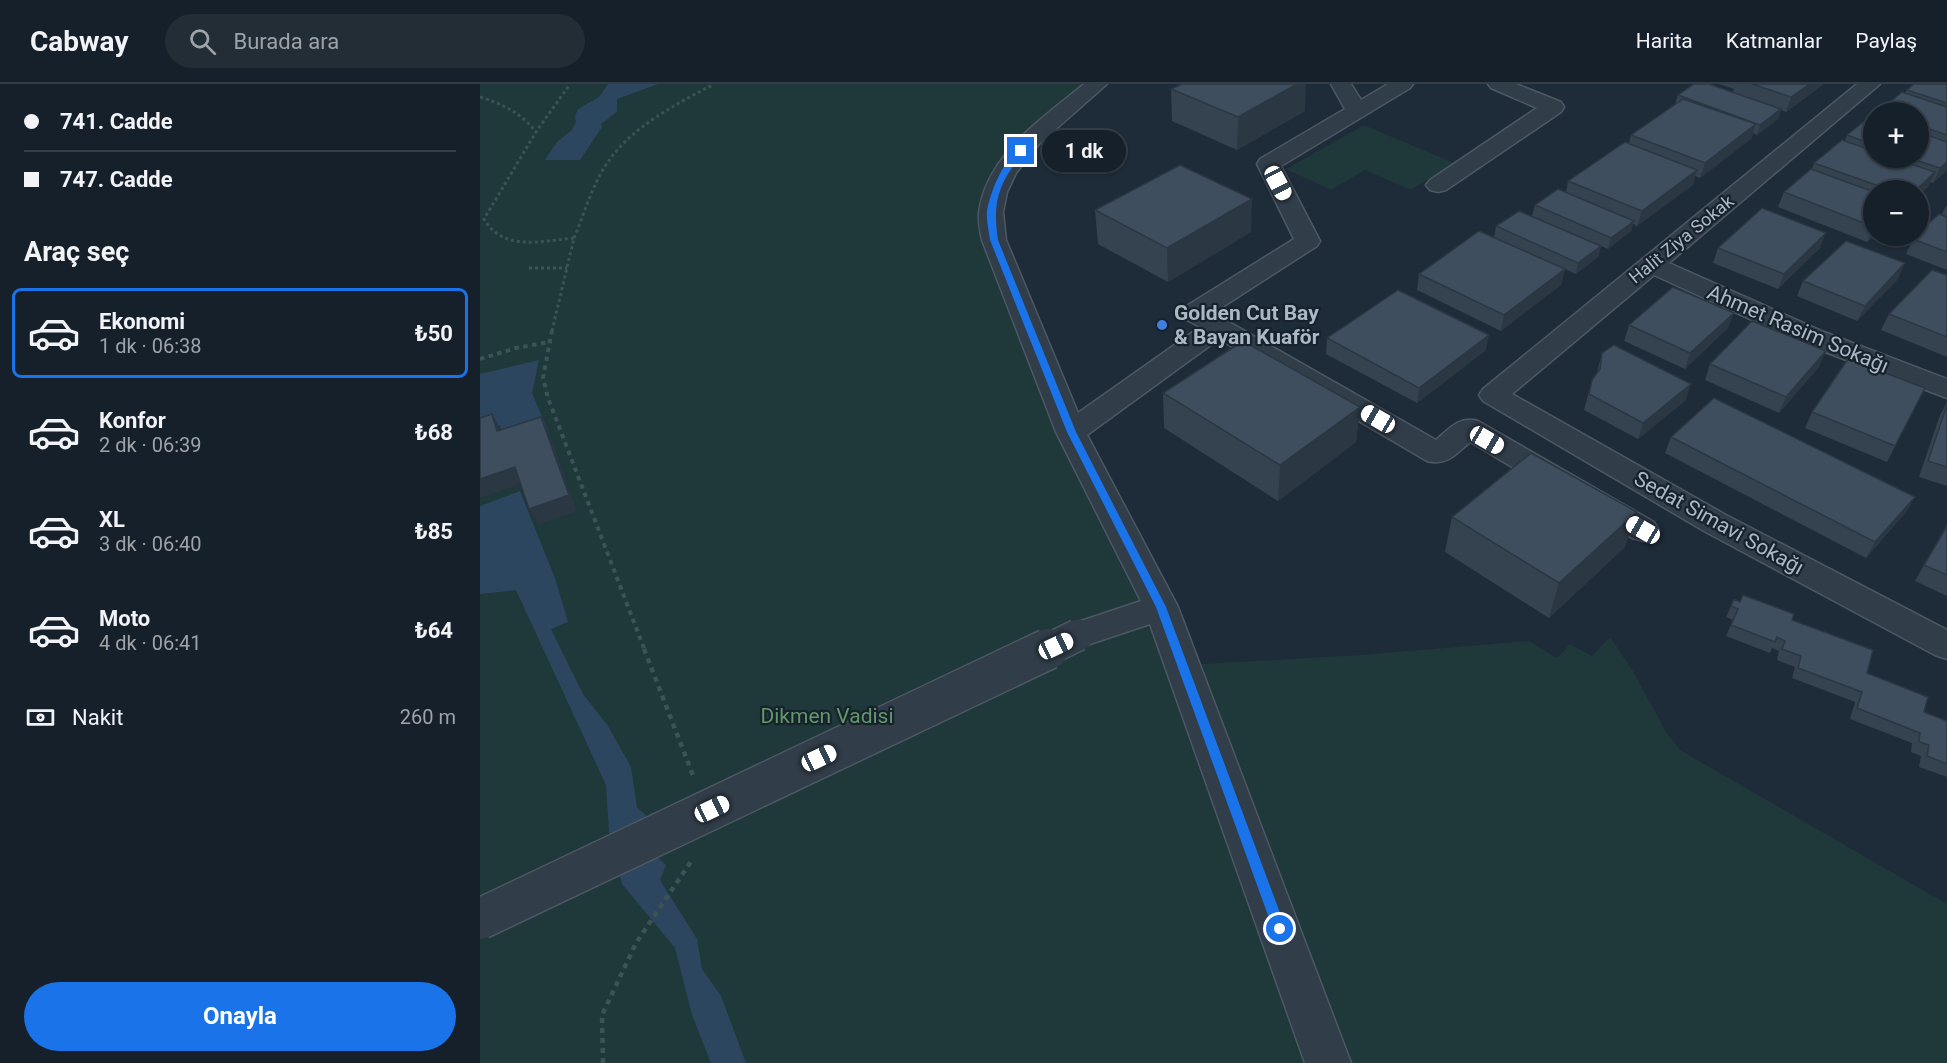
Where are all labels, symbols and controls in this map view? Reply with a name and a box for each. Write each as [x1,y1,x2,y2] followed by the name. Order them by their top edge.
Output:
[165,14,585,68] search box
[30,25,129,58] text: Cabway
[186,25,219,58] icon: search
[234,29,339,54] text: Burada ara
[1636,29,1693,53] text: Harita
[1726,29,1822,53] text: Katmanlar
[1855,29,1917,53] text: Paylaş
[1863,102,1929,246] map controls
[1863,102,1929,168] button: +
[60,109,173,134] text: 741. Cadde
[1042,130,1126,172] callout: 1 dk
[1007,137,1034,164] route end
[1065,139,1103,163] text: 1 dk
[1262,163,1294,203] car
[60,167,173,192] text: 747. Cadde
[1863,180,1929,246] button: −
[1624,190,1738,288] street label: Halit Ziya Sokak
[24,236,129,268] text: Araç seç
[1704,280,1892,378] street label: Ahmet Rasim Sokağı
[1174,301,1320,349] place label: Golden Cut Bay & Bayan Kuaför
[27,306,81,360] icon: car
[99,309,185,334] text: Ekonomi
[1155,318,1169,332] marker: Golden Cut Bay & Bayan Kuaför
[415,321,453,346] text: ₺50
[99,334,202,358] text: 1 dk · 06:38
[1358,402,1398,436] car
[27,405,81,459] icon: car
[99,408,166,433] text: Konfor
[415,420,453,445] text: ₺68
[1467,423,1507,457] car
[99,433,202,457] text: 2 dk · 06:39
[1630,466,1808,580] street label: Sedat Simavi Sokağı
[27,504,81,558] icon: car
[99,507,125,532] text: XL
[1623,513,1663,547] car
[415,519,453,544] text: ₺85
[99,532,202,556] text: 3 dk · 06:40
[27,603,81,657] icon: car
[99,606,150,631] text: Moto
[415,618,453,643] text: ₺64
[1036,630,1076,662] car
[99,631,202,655] text: 4 dk · 06:41
[24,701,57,734] icon: cash
[760,704,894,728] park label: Dikmen Vadisi
[72,705,123,730] text: Nakit
[400,705,456,729] text: 260 m
[799,742,839,774] car
[692,793,732,825] car
[1266,915,1293,942] route start
[24,982,456,1051] button: Onayla

